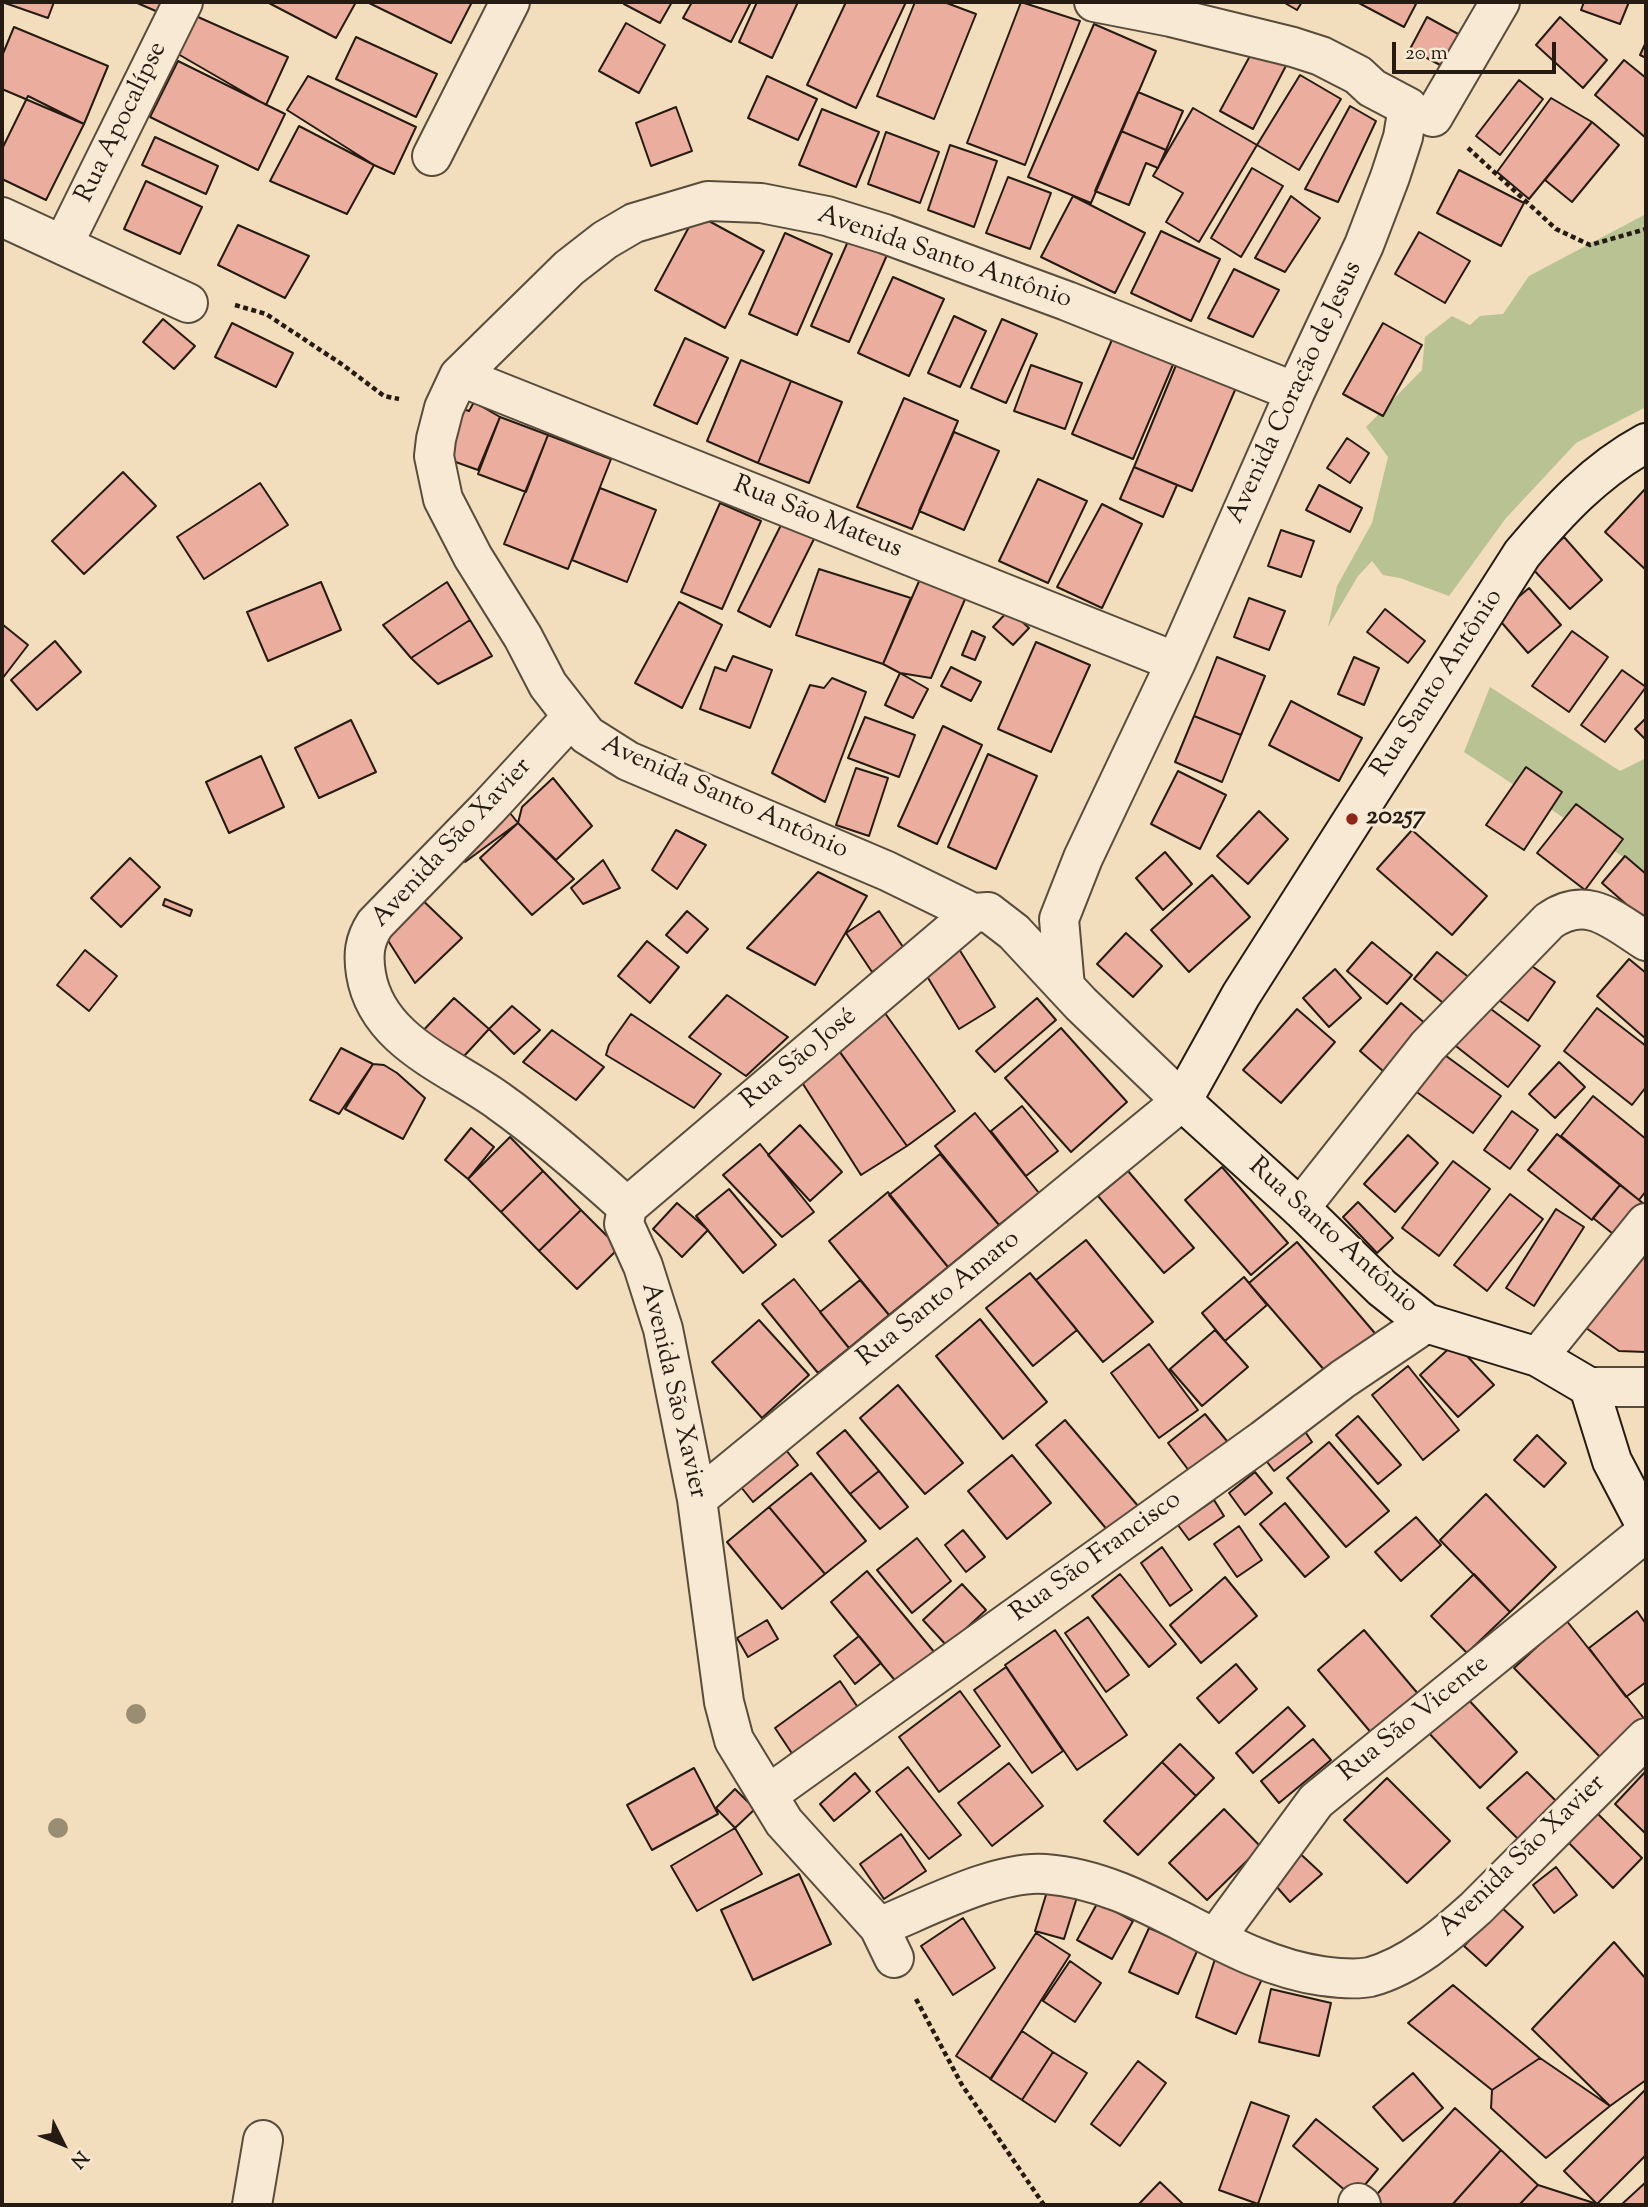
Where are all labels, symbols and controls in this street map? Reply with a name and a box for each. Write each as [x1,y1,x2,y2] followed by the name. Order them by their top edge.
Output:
[1396,28,1560,72] scale bar
[71,38,175,208] street label: Rua Apocalípse
[1405,39,1448,69] text: 20 m
[813,201,1075,317] street label: Avenida Santo Antônio
[1222,257,1370,529] street label: Avenida Coração de Jesus
[728,471,906,567] street label: Rua São Mateus
[1367,584,1511,784] street label: Rua Santo Antônio
[596,730,852,868] street label: Avenida Santo Antônio
[366,753,540,935] street label: Avenida São Xavier
[1366,803,1426,835] place label: 20257
[1344,811,1360,827] marker: 20257
[736,1003,864,1117] street label: Rua São José
[1241,1153,1423,1321] street label: Rua Santo Antônio
[853,1225,1027,1375] street label: Rua Santo Amaro
[632,1280,712,1502] street label: Avenida São Xavier
[1006,1486,1188,1630] street label: Rua São Francisco
[1334,1650,1496,1790] street label: Rua São Vicente
[1433,1769,1613,1945] street label: Avenida São Xavier
[28,2109,98,2179] north arrow
[64,2144,94,2173] text: N

